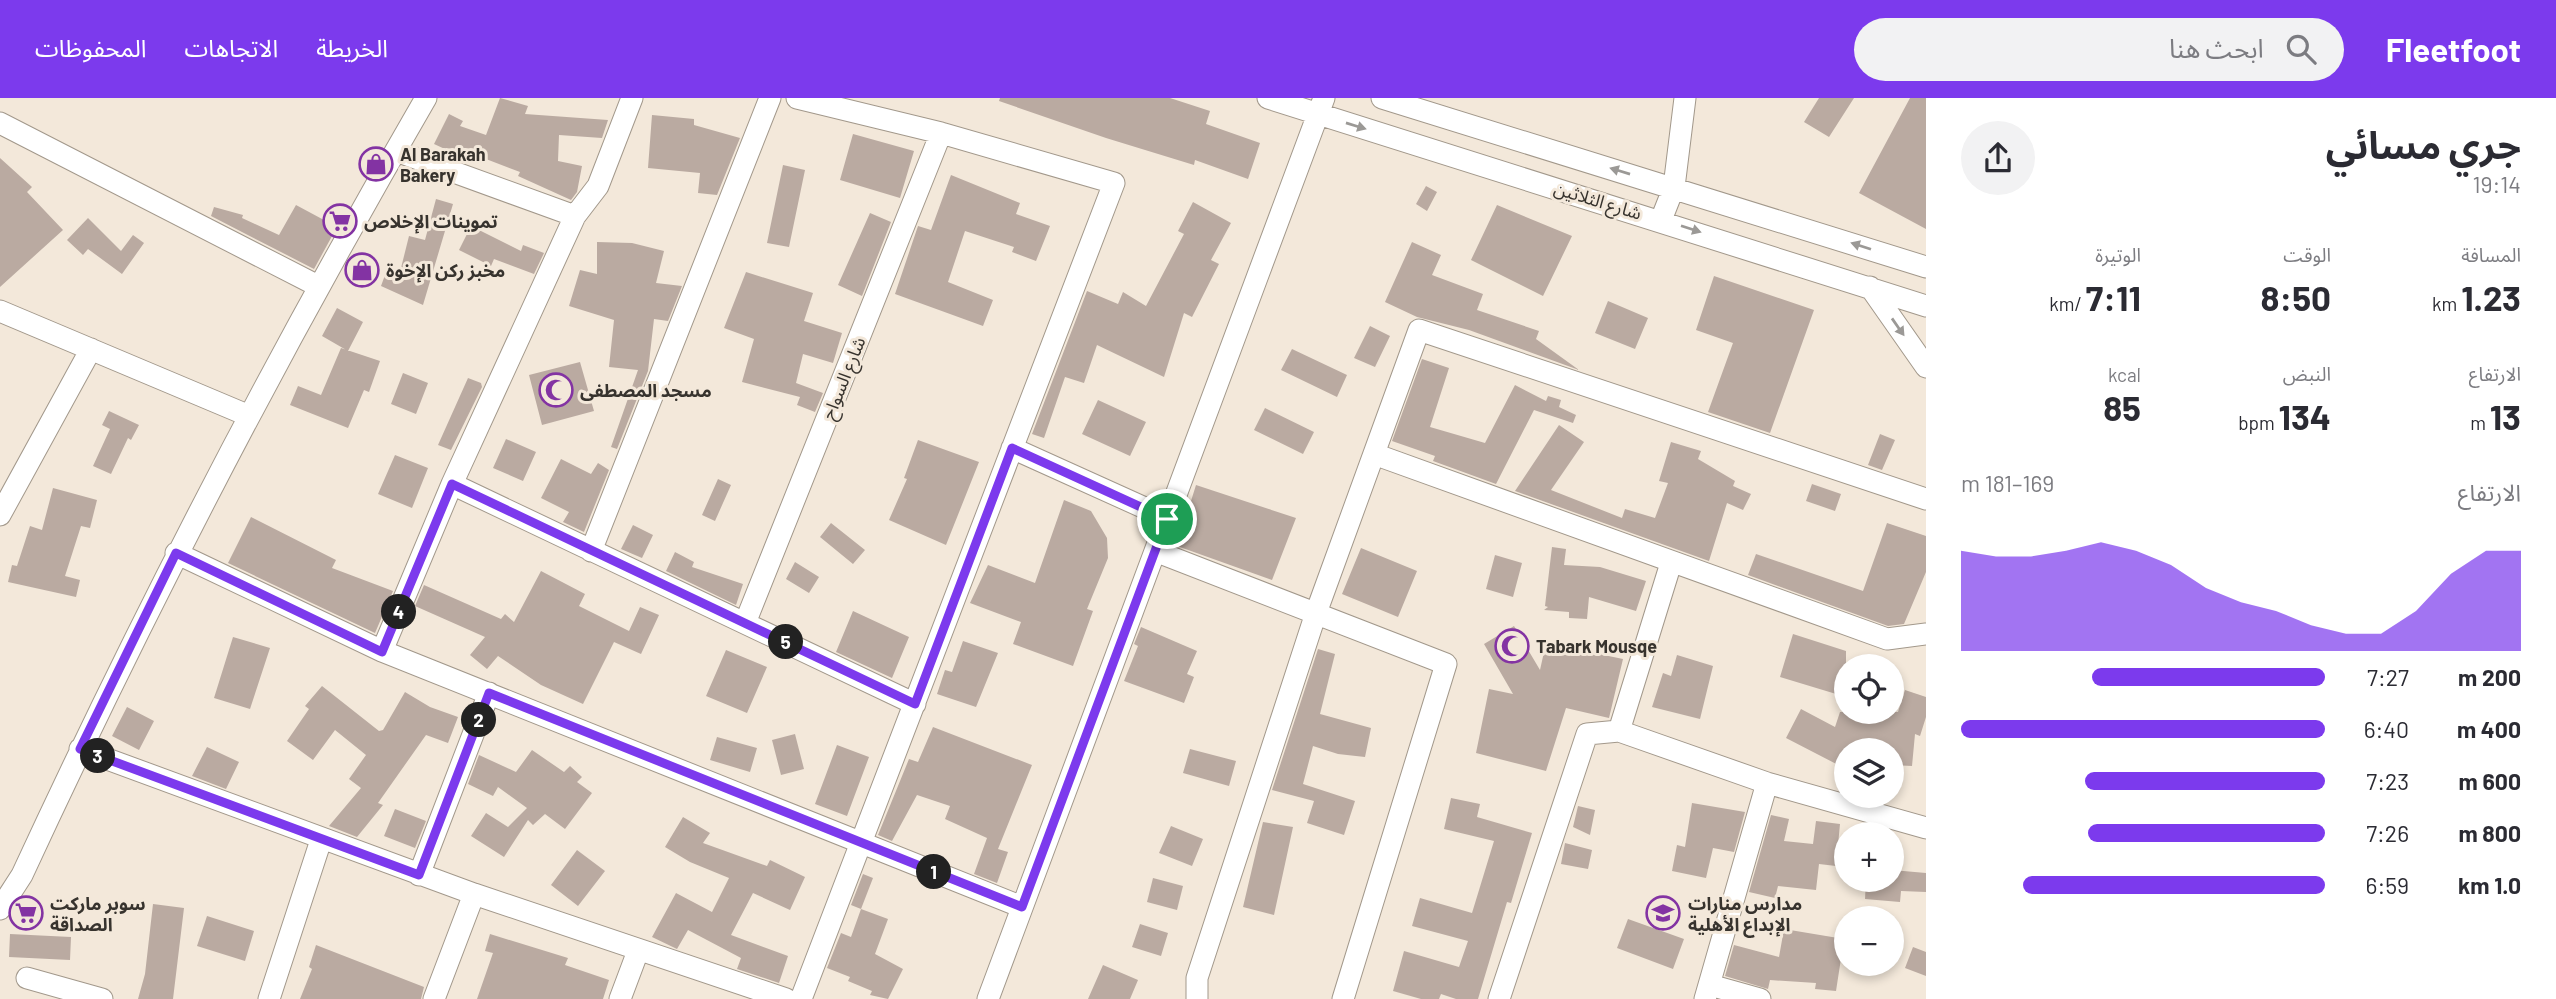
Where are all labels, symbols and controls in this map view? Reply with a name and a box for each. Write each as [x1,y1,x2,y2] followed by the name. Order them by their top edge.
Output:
[1854,18,2344,81] search box
[2386,29,2521,69] text: Fleetfoot
[2282,30,2320,68] icon: search
[2169,32,2264,63] text: ابحث هنا
[35,33,146,62] text: المحفوظات
[184,33,278,62] text: الاتجاهات
[316,33,388,62] text: الخريطة
[1961,121,2035,195] button: share
[2326,121,2521,167] text: جري مسائي
[1346,122,1367,132] one-way arrow
[400,143,486,186] place label: Al Barakah Bakery
[357,145,395,183] shop icon: Al Barakah Bakery
[1610,165,1631,175] one-way arrow
[2472,170,2521,198] text: 19:14
[1550,176,1644,228] street label: شارع الثلاثين
[321,202,359,240] supermarket icon: تموينات الإخلاص
[364,210,498,234] place label: تموينات الإخلاص
[1681,225,1702,235] one-way arrow
[1850,240,1871,251] one-way arrow
[2095,243,2141,266] text: الوتيرة
[2283,243,2331,266] text: الوقت
[2461,243,2521,266] text: المسافة
[343,251,381,289] shop icon: مخبز ركن الإخوة
[386,259,505,283] place label: مخبز ركن الإخوة
[2086,276,2141,318] text: 7:11
[2261,276,2331,318] text: 8:50
[2461,276,2521,318] text: 1.23
[2049,292,2086,315] text: /km
[2432,292,2461,315] text: km
[1891,318,1905,336] one-way arrow
[816,333,873,424] street label: شارع السواح
[2283,362,2331,385] text: النبض
[2469,362,2521,385] text: الارتفاع
[2108,363,2141,386] text: kcal
[537,371,575,409] mosque icon: مسجد المصطفى
[580,379,712,401] place label: مسجد المصطفى
[2103,386,2141,428] text: 85
[2279,395,2331,437] text: 134
[2490,395,2521,437] text: 13
[2238,411,2279,434] text: bpm
[2470,411,2490,434] text: m
[1961,469,2054,497] text: 169–181 m
[2458,478,2521,506] text: الارتفاع
[1137,489,1197,549] pin
[1148,500,1186,538] icon: arrive
[382,594,416,630] pin: 4
[393,600,404,623] text: 4
[768,624,804,660] pin: 5
[1493,627,1531,665] mosque icon: Tabark Mousqe
[780,630,791,653] text: 5
[1536,635,1657,657] place label: Tabark Mousqe
[1834,654,1904,976] map controls
[1834,654,1904,724] button: locate
[2367,663,2409,691] text: 7:27
[2458,663,2521,691] text: 200 m
[462,702,496,738] pin: 2
[473,708,484,731] text: 2
[2364,715,2409,743] text: 6:40
[2457,715,2521,743] text: 400 m
[80,738,116,774] pin: 3
[1834,738,1904,808] button: layers
[92,744,103,767] text: 3
[2366,767,2409,795] text: 7:23
[2459,767,2521,795] text: 600 m
[2366,819,2409,847] text: 7:26
[2459,819,2521,847] text: 800 m
[1834,822,1904,892] button: +
[916,854,951,890] pin: 1
[930,860,937,883] text: 1
[2366,871,2409,899] text: 6:59
[2458,871,2521,899] text: 1.0 km
[50,892,146,935] place label: سوبر ماركت الصداقة
[1688,892,1802,938] place label: مدارس منارات الإبداع الأهلية
[7,894,45,932] supermarket icon: سوبر ماركت الصداقة
[1644,894,1682,932] school or university icon: مدارس منارات الإبداع الأهلية
[1834,906,1904,976] button: −

